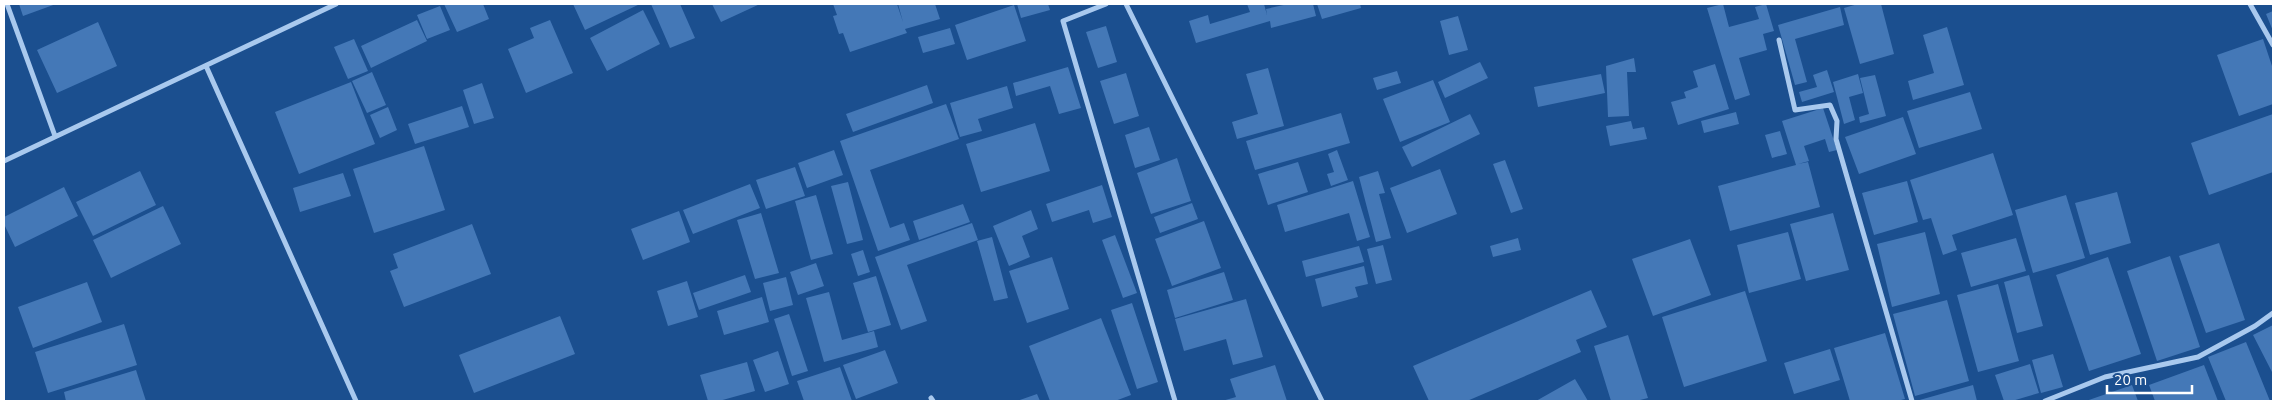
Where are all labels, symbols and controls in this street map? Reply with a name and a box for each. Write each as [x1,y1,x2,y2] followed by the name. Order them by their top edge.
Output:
[2107,362,2192,394] scale bar
[2114,371,2147,388] text: 20 m

